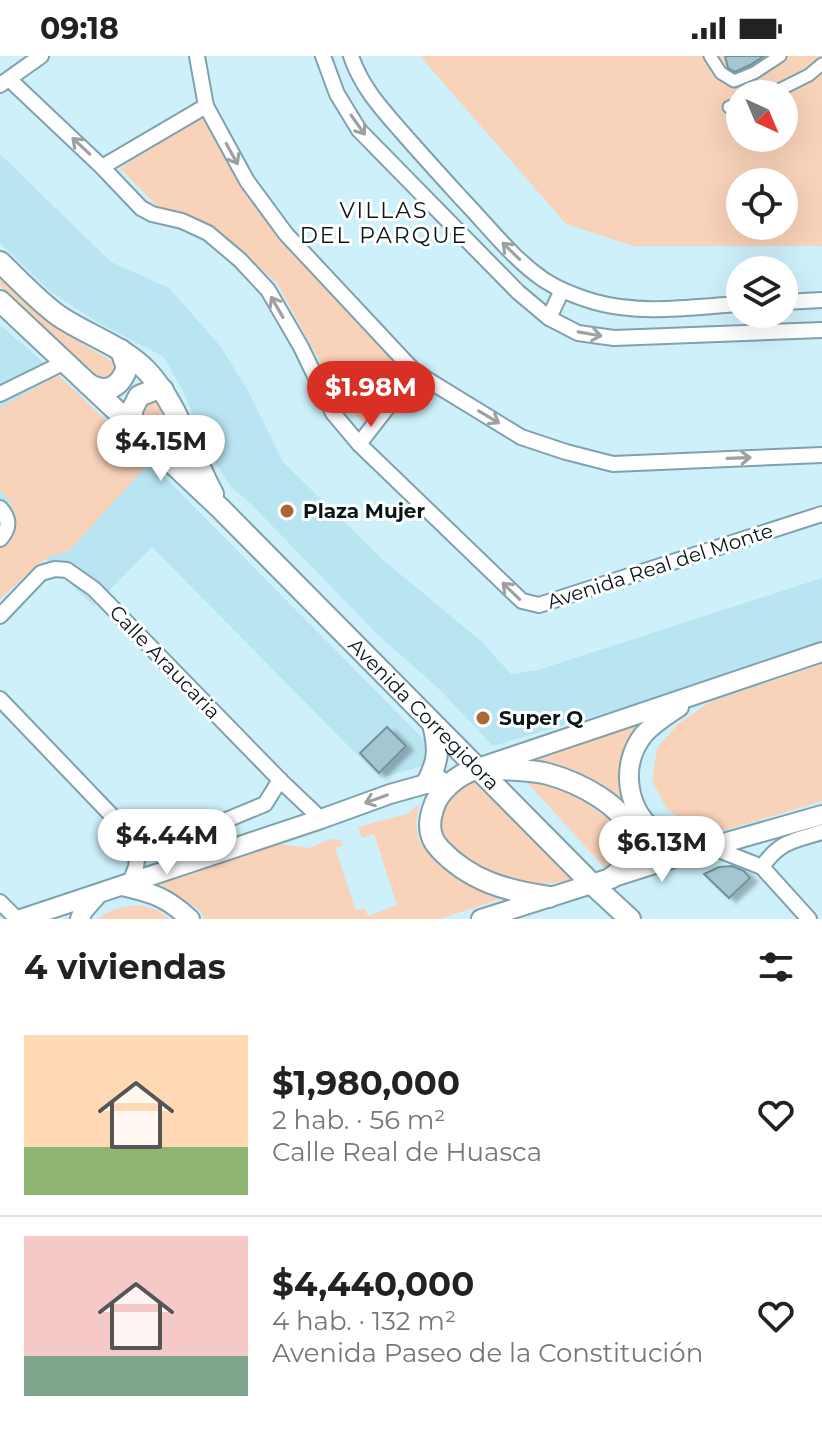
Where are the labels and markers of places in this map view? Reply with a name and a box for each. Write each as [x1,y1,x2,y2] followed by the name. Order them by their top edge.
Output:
[306,361,436,429] pin: $1.98M
[96,415,226,483] pin: $4.15M
[303,499,425,523] place label: Plaza Mujer
[278,502,296,520] marker: Plaza Mujer
[499,706,583,730] place label: Super Q
[474,709,492,727] marker: Super Q
[102,809,232,877] pin: $4.44M
[597,816,727,884] pin: $6.13M

